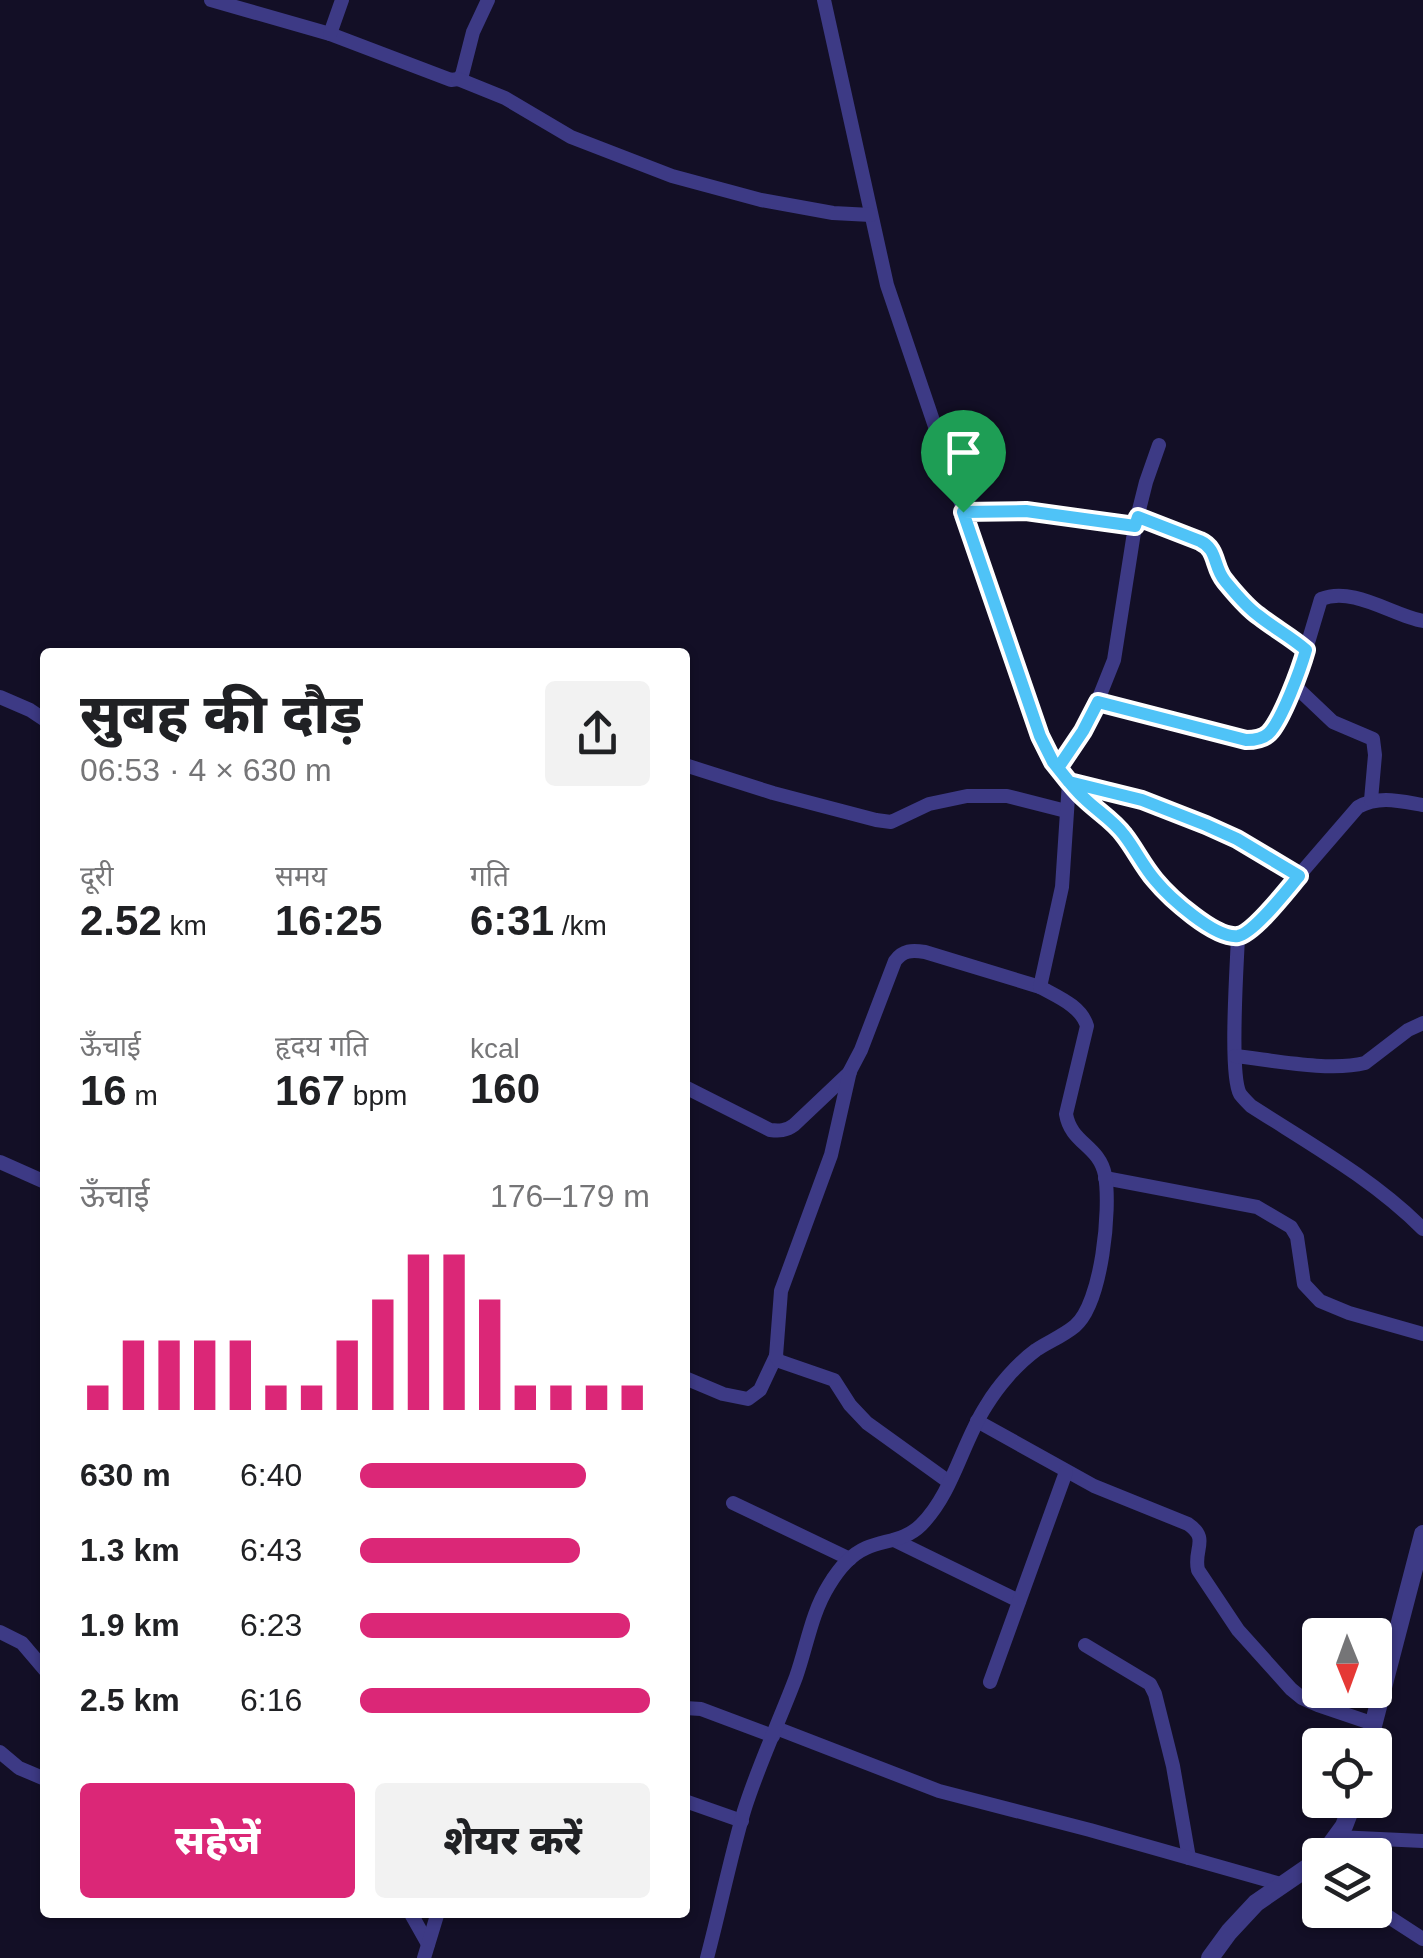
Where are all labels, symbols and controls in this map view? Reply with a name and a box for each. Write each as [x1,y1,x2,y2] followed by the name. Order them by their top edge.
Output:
[921,410,1006,513] pin
[936,425,991,480] icon: arrive
[545,681,650,786] button: share
[80,683,362,745] text: सुबह की दौड़
[80,752,332,788] text: 06:53 · 4 × 630 m
[80,861,114,892] text: दूरी
[275,861,327,892] text: समय
[470,861,509,892] text: गति
[80,897,162,944] text: 2.52
[275,897,382,944] text: 16:25
[470,897,554,944] text: 6:31
[162,910,207,941] text: km
[554,910,607,941] text: /km
[80,1031,141,1062] text: ऊँचाई
[275,1031,368,1062] text: हृदय गति
[470,1033,520,1064] text: kcal
[470,1065,540,1112] text: 160
[80,1067,127,1114] text: 16
[275,1067,345,1114] text: 167
[127,1080,158,1111] text: m
[345,1080,407,1111] text: bpm
[80,1178,149,1214] text: ऊँचाई
[490,1178,650,1214] text: 176–179 m
[80,1457,171,1493] text: 630 m
[240,1457,302,1493] text: 6:40
[80,1532,180,1568] text: 1.3 km
[240,1532,302,1568] text: 6:43
[80,1607,180,1643] text: 1.9 km
[240,1607,302,1643] text: 6:23
[1302,1618,1392,1708] north arrow
[1302,1618,1392,1928] map controls
[80,1682,180,1718] text: 2.5 km
[240,1682,302,1718] text: 6:16
[1302,1728,1392,1818] button: locate
[80,1783,355,1898] button: सहेजें
[375,1783,650,1898] button: शेयर करें
[1302,1838,1392,1928] button: layers

